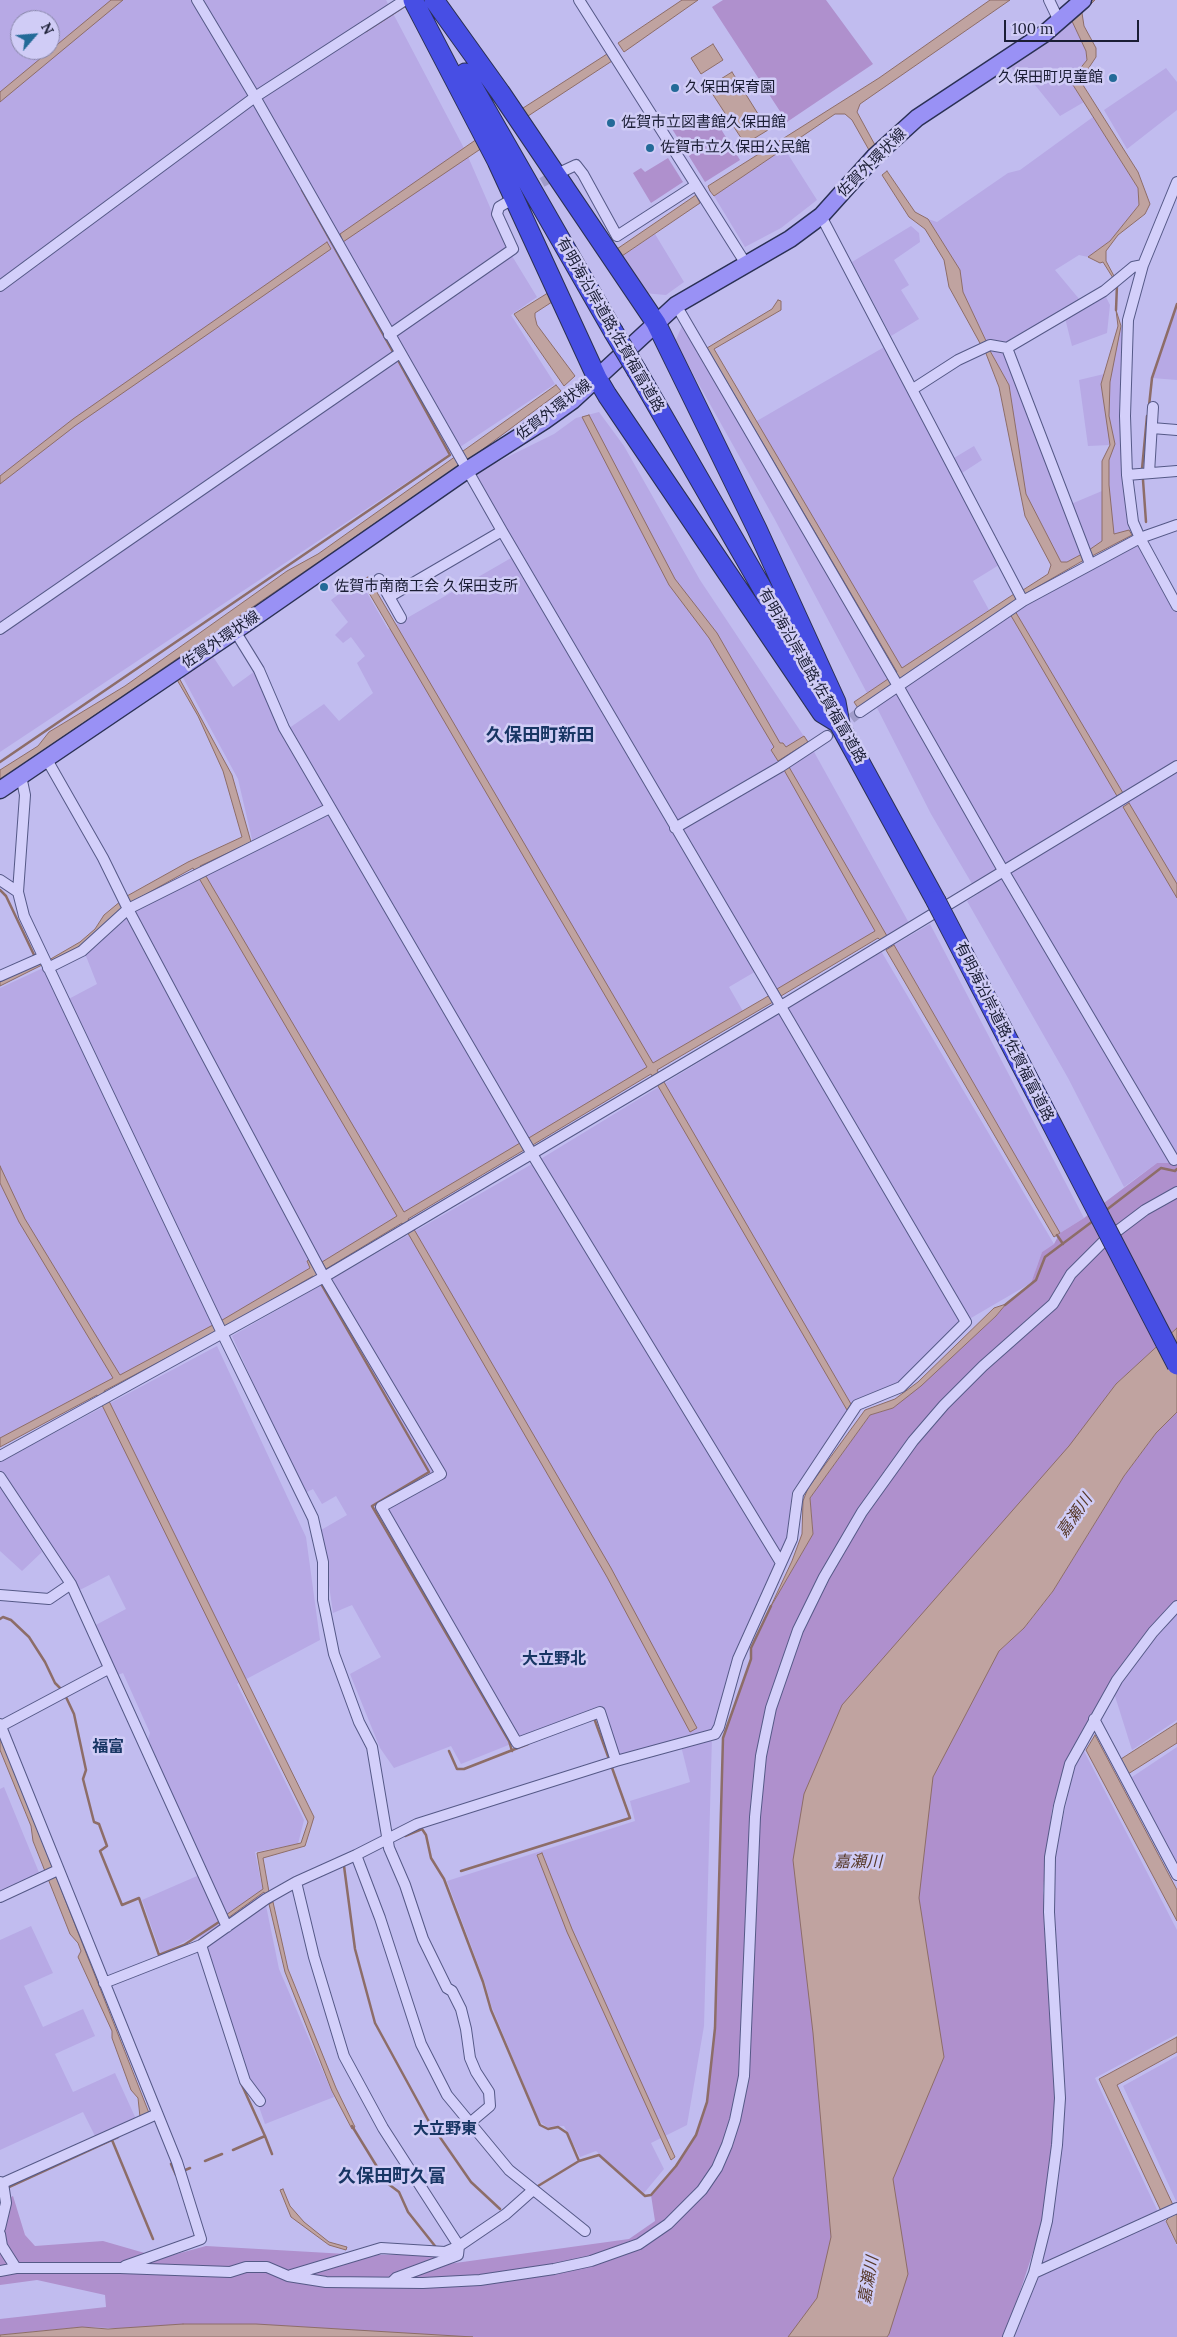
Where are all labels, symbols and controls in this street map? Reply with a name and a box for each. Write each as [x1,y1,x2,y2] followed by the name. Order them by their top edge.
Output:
[10,10,60,60] north arrow
[1007,10,1142,42] scale bar
[1012,19,1053,38] text: 100 m
[37,20,58,38] text: N
[998,69,1103,87] place label: 久保田町児童館
[1107,72,1119,84] marker: 久保田町児童館
[685,79,775,97] place label: 久保田保育園
[669,82,681,94] marker: 久保田保育園
[621,114,786,132] place label: 佐賀市立図書館久保田館
[605,117,617,129] marker: 佐賀市立図書館久保田館
[834,125,910,201] street label: 佐賀外環状線
[660,139,810,157] place label: 佐賀市立久保田公民館
[644,142,656,154] marker: 佐賀市立久保田公民館
[552,234,668,416] street label: 有明海沿岸道路;佐賀福富道路
[513,376,595,444] street label: 佐賀外環状線
[334,578,518,596] place label: 佐賀市南商工会 久保田支所
[318,581,330,593] marker: 佐賀市南商工会 久保田支所
[754,585,870,767] street label: 有明海沿岸道路;佐賀福富道路
[179,607,263,673] street label: 佐賀外環状線
[486,725,594,747] district label: 久保田町新田
[951,939,1057,1125] street label: 有明海沿岸道路;佐賀福富道路
[1053,1491,1097,1541] water label: 嘉瀬川
[522,1649,586,1669] district label: 大立野北
[92,1737,124,1757] district label: 福富
[834,1852,882,1872] water label: 嘉瀬川
[413,2119,477,2139] district label: 大立野東
[338,2166,446,2188] district label: 久保田町久富
[855,2255,883,2305] water label: 嘉瀬川

